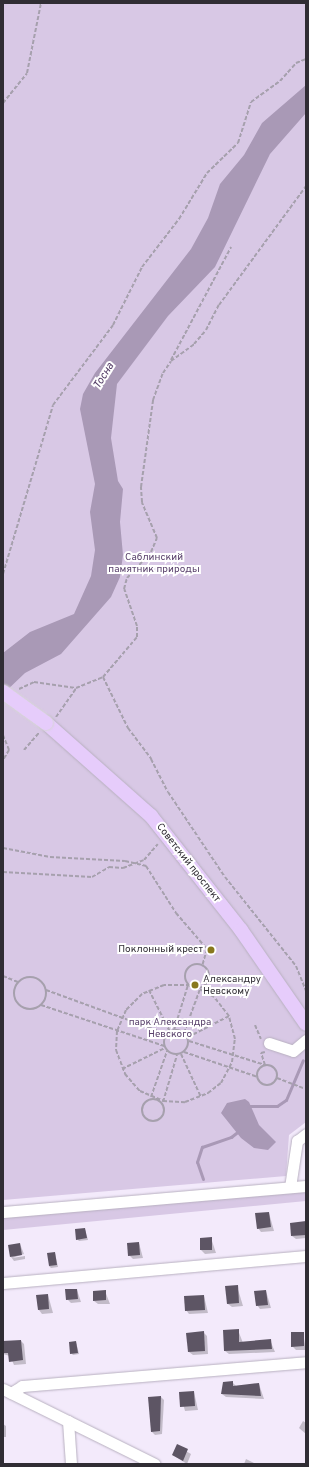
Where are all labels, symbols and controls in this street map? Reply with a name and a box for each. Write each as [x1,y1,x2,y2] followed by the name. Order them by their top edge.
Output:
[91,360,117,392] water label: Тосна
[108,551,200,574] park label: Саблинский памятник природы
[154,821,222,905] street label: Советский проспект
[118,944,203,956] place label: Поклонный крест
[206,945,216,955] marker: Поклонный крест
[203,973,261,996] place label: Александру Невскому
[190,980,200,990] marker: Александру Невскому
[128,1016,212,1040] park label: парк Александра Невского

